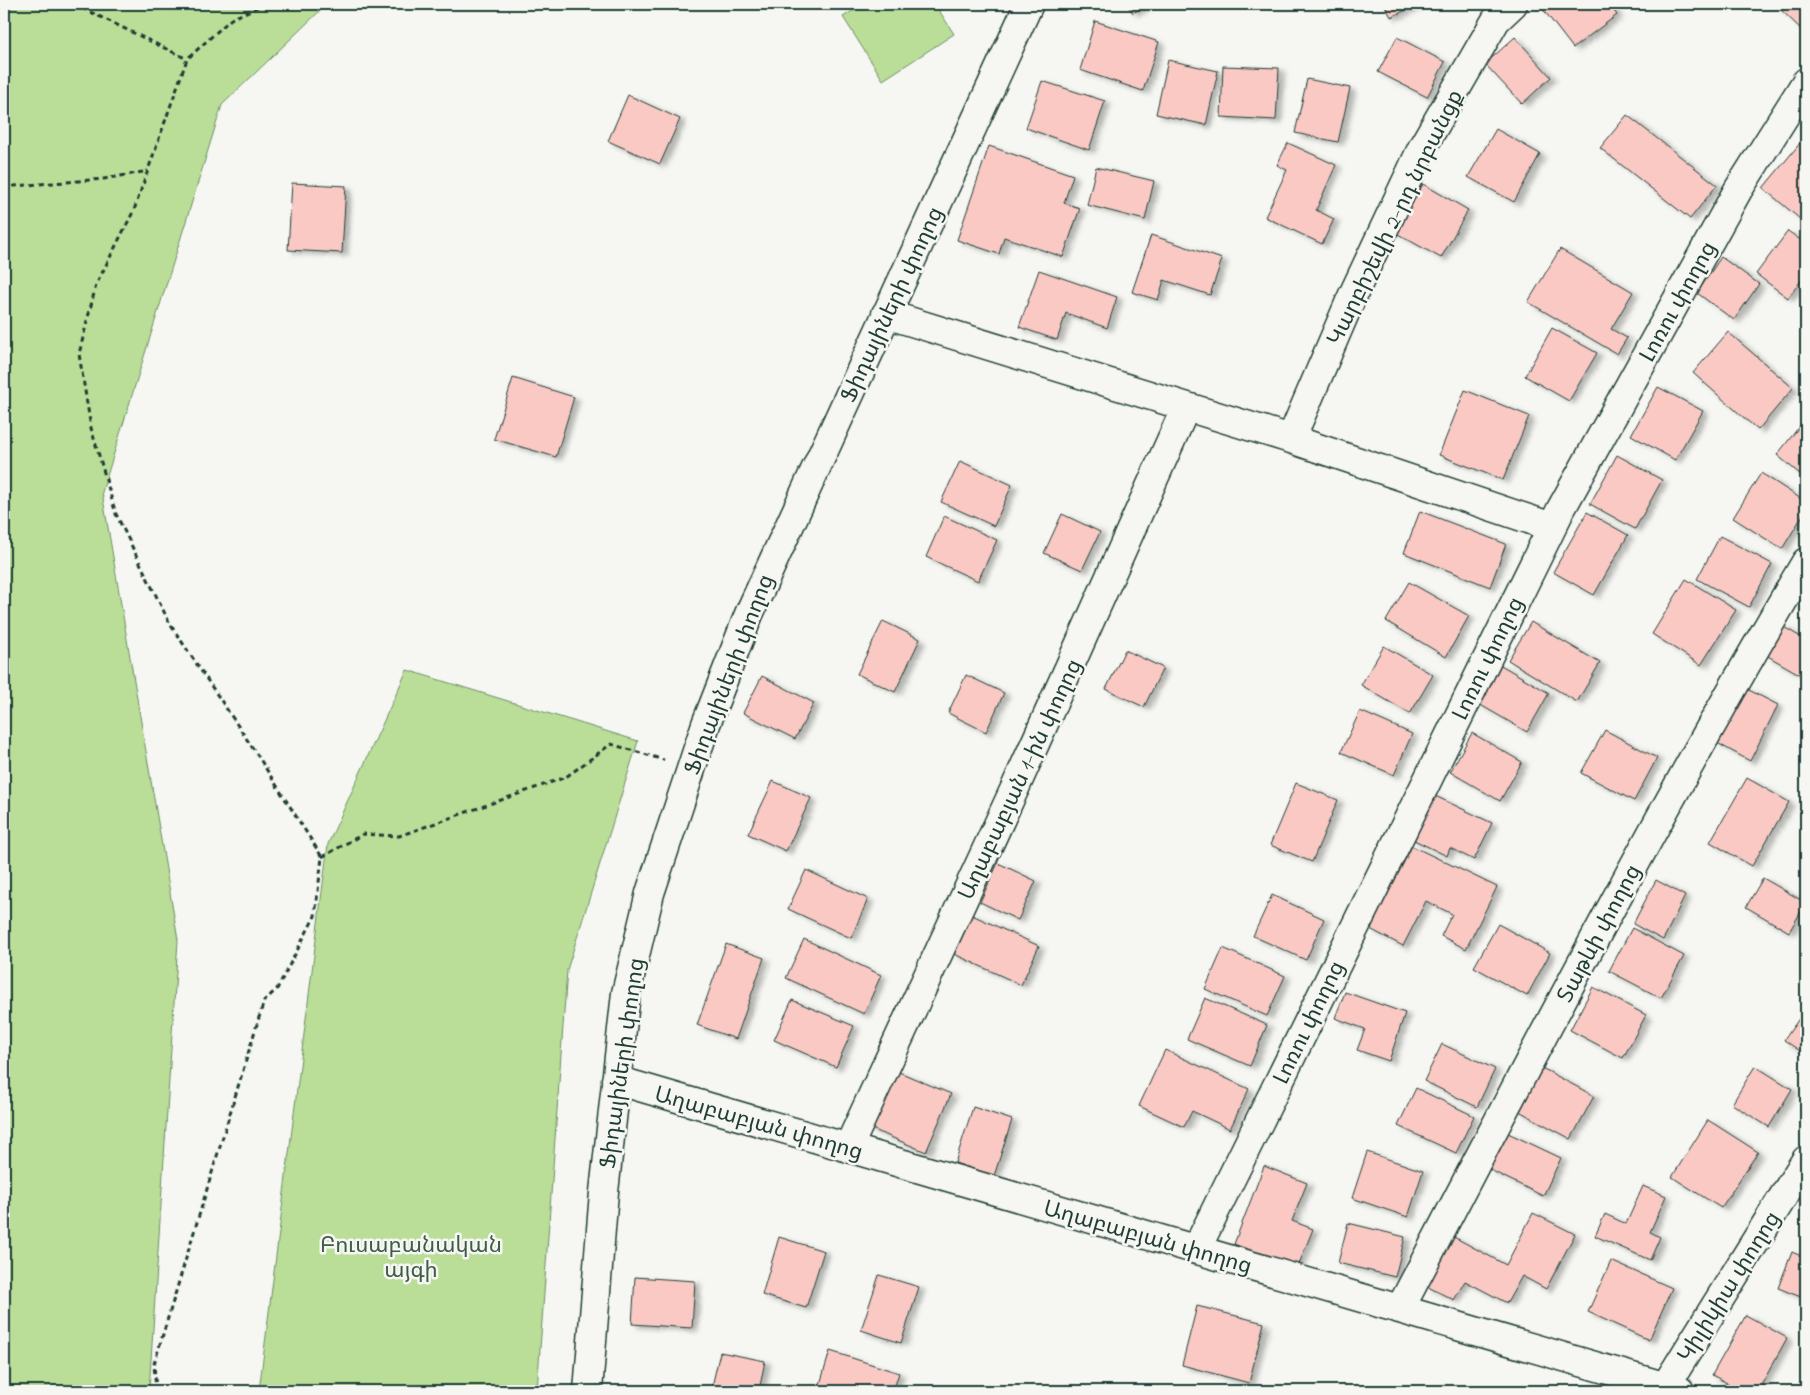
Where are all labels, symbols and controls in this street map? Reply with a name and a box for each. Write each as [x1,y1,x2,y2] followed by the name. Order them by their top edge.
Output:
[1321,85,1473,352] street label: Կարբիշեվի 2-րդ նրբանցք
[834,202,953,408] street label: Ֆիդայիների փողոց
[1633,236,1726,369] street label: Լոռու փողոց
[678,570,784,780] street label: Ֆիդայիների փողոց
[1446,592,1533,726] street label: Լոռու փողոց
[952,655,1092,906] street label: Աղաբաբյան 1-ին փողոց
[1551,860,1651,1009] street label: Տաթևի փողոց
[593,956,655,1171] street label: Ֆիդայիների փողոց
[1267,956,1354,1090] street label: Լոռու փողոց
[650,1080,866,1170] street label: Աղաբաբյան փողոց
[1039,1194,1255,1284] street label: Աղաբաբյան փողոց
[1671,1206,1790,1369] street label: Կիլիկիա փողոց
[320,1231,502,1288] park label: Բուսաբանական այգի

